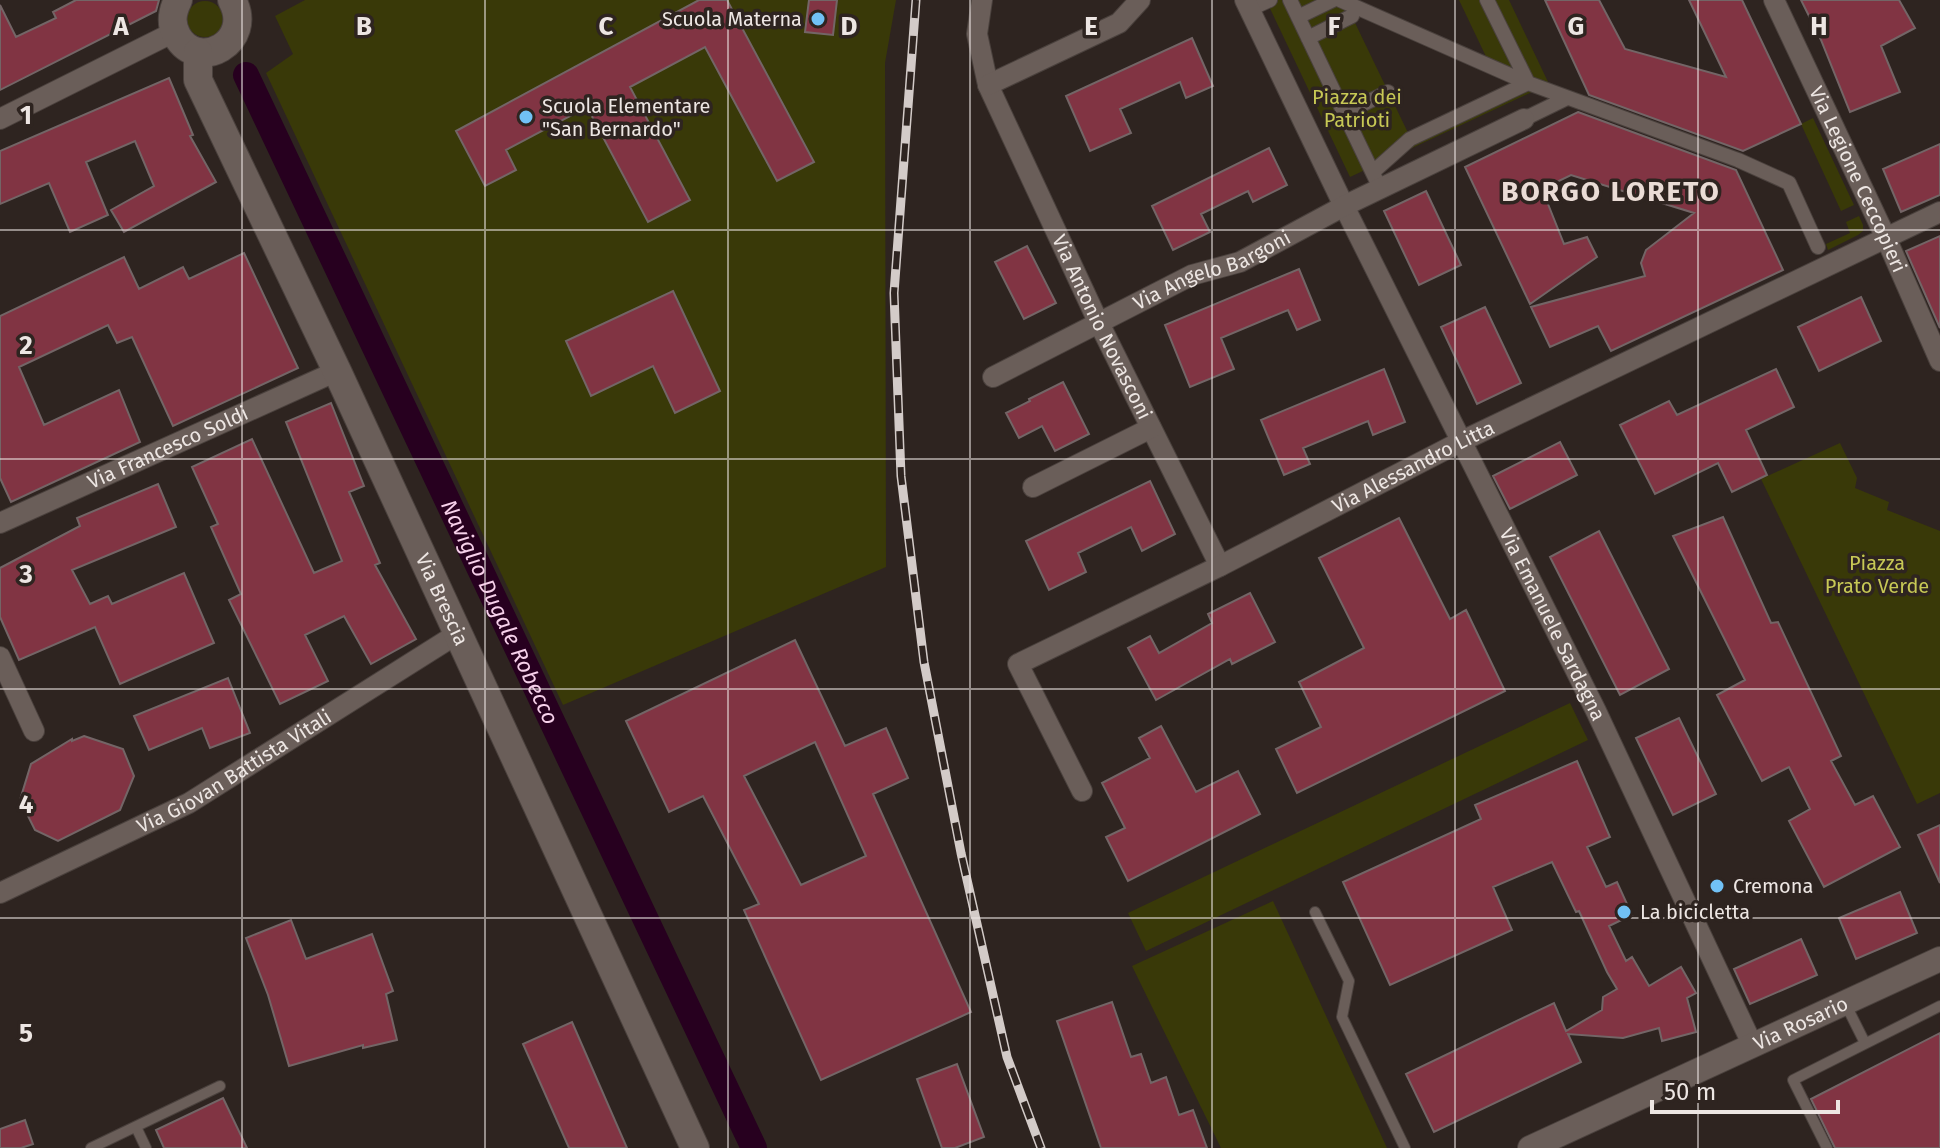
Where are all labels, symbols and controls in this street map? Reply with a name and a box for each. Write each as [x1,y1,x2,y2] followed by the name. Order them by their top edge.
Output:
[662,7,802,31] place label: Scuola Materna
[809,10,827,28] marker: Scuola Materna
[112,11,129,42] text: A
[356,11,372,42] text: B
[599,11,614,42] text: C
[841,11,858,42] text: D
[1084,11,1098,42] text: E
[1328,11,1341,42] text: F
[1568,11,1584,42] text: G
[1810,11,1828,42] text: H
[1804,82,1912,276] street label: Via Legione Ceccopieri
[1312,85,1402,132] park label: Piazza dei Patrioti
[542,94,710,141] place label: Scuola Elementare "San Bernardo"
[20,100,32,131] text: 1
[517,108,535,126] marker: Scuola Elementare "San Bernardo"
[1501,175,1721,208] district label: BORGO LORETO
[1129,225,1295,315] street label: Via Angelo Bargoni
[1047,231,1157,423] street label: Via Antonio Novasconi
[19,330,33,361] text: 2
[84,401,252,494] street label: Via Francesco Soldi
[1328,415,1498,518] street label: Via Alessandro Litta
[435,495,565,729] water label: Naviglio Dugale Robecco
[1495,524,1611,724] street label: Via Emanuele Sardagna
[411,550,474,649] street label: Via Brescia
[1825,551,1929,598] park label: Piazza Prato Verde
[18,559,33,590] text: 3
[133,704,336,838] street label: Via Giovan Battista Vitali
[19,789,34,820] text: 4
[1733,874,1813,898] place label: Cremona
[1708,877,1726,895] marker: Cremona
[1640,900,1750,924] place label: La bicicletta
[1615,903,1633,921] marker: La bicicletta
[1749,991,1852,1055] street label: Via Rosario
[19,1018,33,1049] text: 5
[1652,1064,1838,1114] scale bar
[1664,1078,1716,1106] text: 50 m

